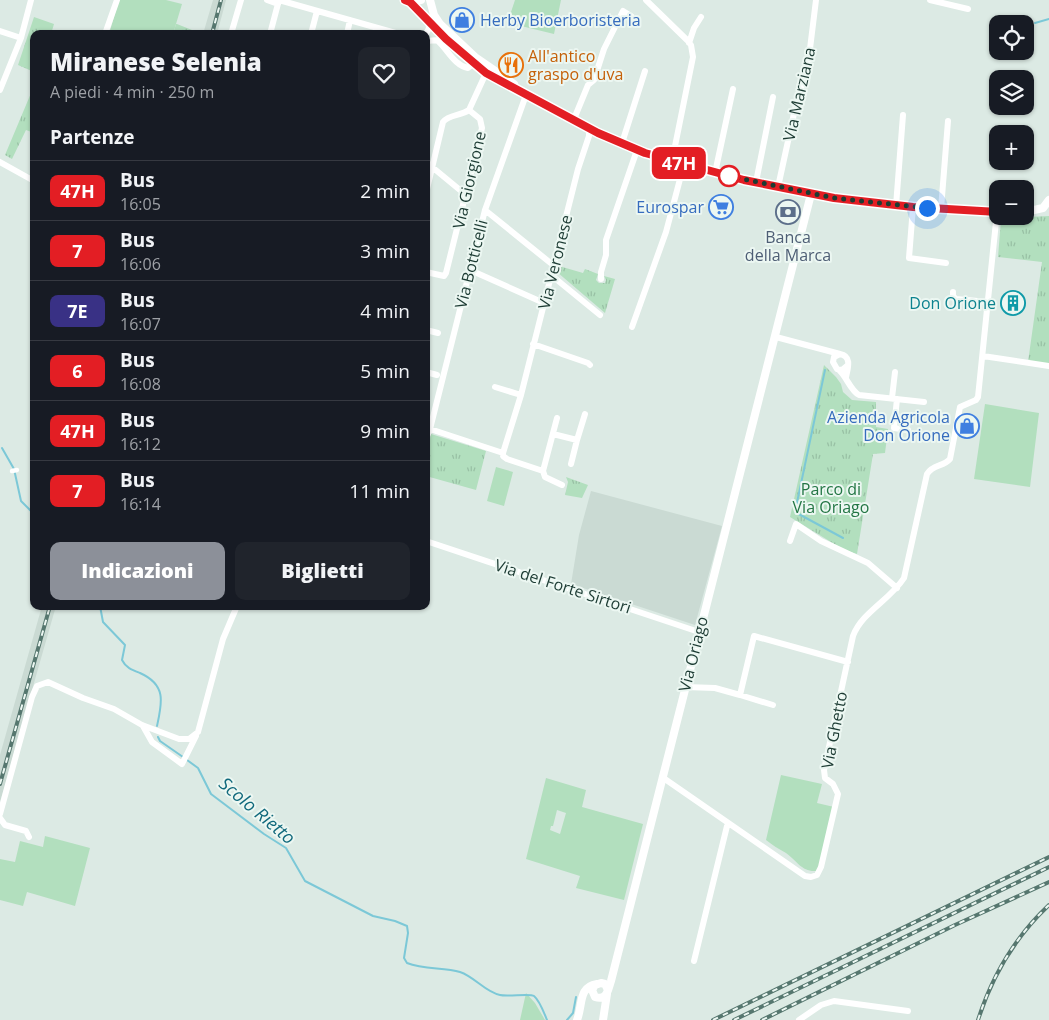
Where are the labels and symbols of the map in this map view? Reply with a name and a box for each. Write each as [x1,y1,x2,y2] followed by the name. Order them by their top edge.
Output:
[449,7,475,33] shop icon: Herby Bioerboristeria
[480,9,641,31] place label: Herby Bioerboristeria
[528,45,623,85] place label: All'antico graspo d'uva
[778,45,820,143] street label: Via Marziana
[498,52,524,78] restaurant icon: All'antico graspo d'uva
[447,129,491,231] street label: Via Giorgione
[650,147,708,179] line badge: 47H
[718,165,740,187] unlabelled marker
[708,194,734,220] supermarket icon: Eurospar
[636,196,704,218] place label: Eurospar
[915,196,940,221] your location
[775,199,801,225] bank icon: Banca della Marca
[533,212,577,312] street label: Via Veronese
[449,217,493,311] street label: Via Botticelli
[745,226,831,266] place label: Banca della Marca
[1000,290,1026,316] building icon: Don Orione
[909,292,996,314] place label: Don Orione
[827,406,950,446] place label: Azienda Agricola Don Orione
[954,413,980,439] shop icon: Azienda Agricola Don Orione
[793,478,869,518] park label: Parco di Via Oriago
[492,554,634,618] street label: Via del Forte Sirtori
[673,614,713,694] street label: Via Oriago
[816,690,852,770] street label: Via Ghetto
[214,771,301,849] water label: Scolo Rietto

